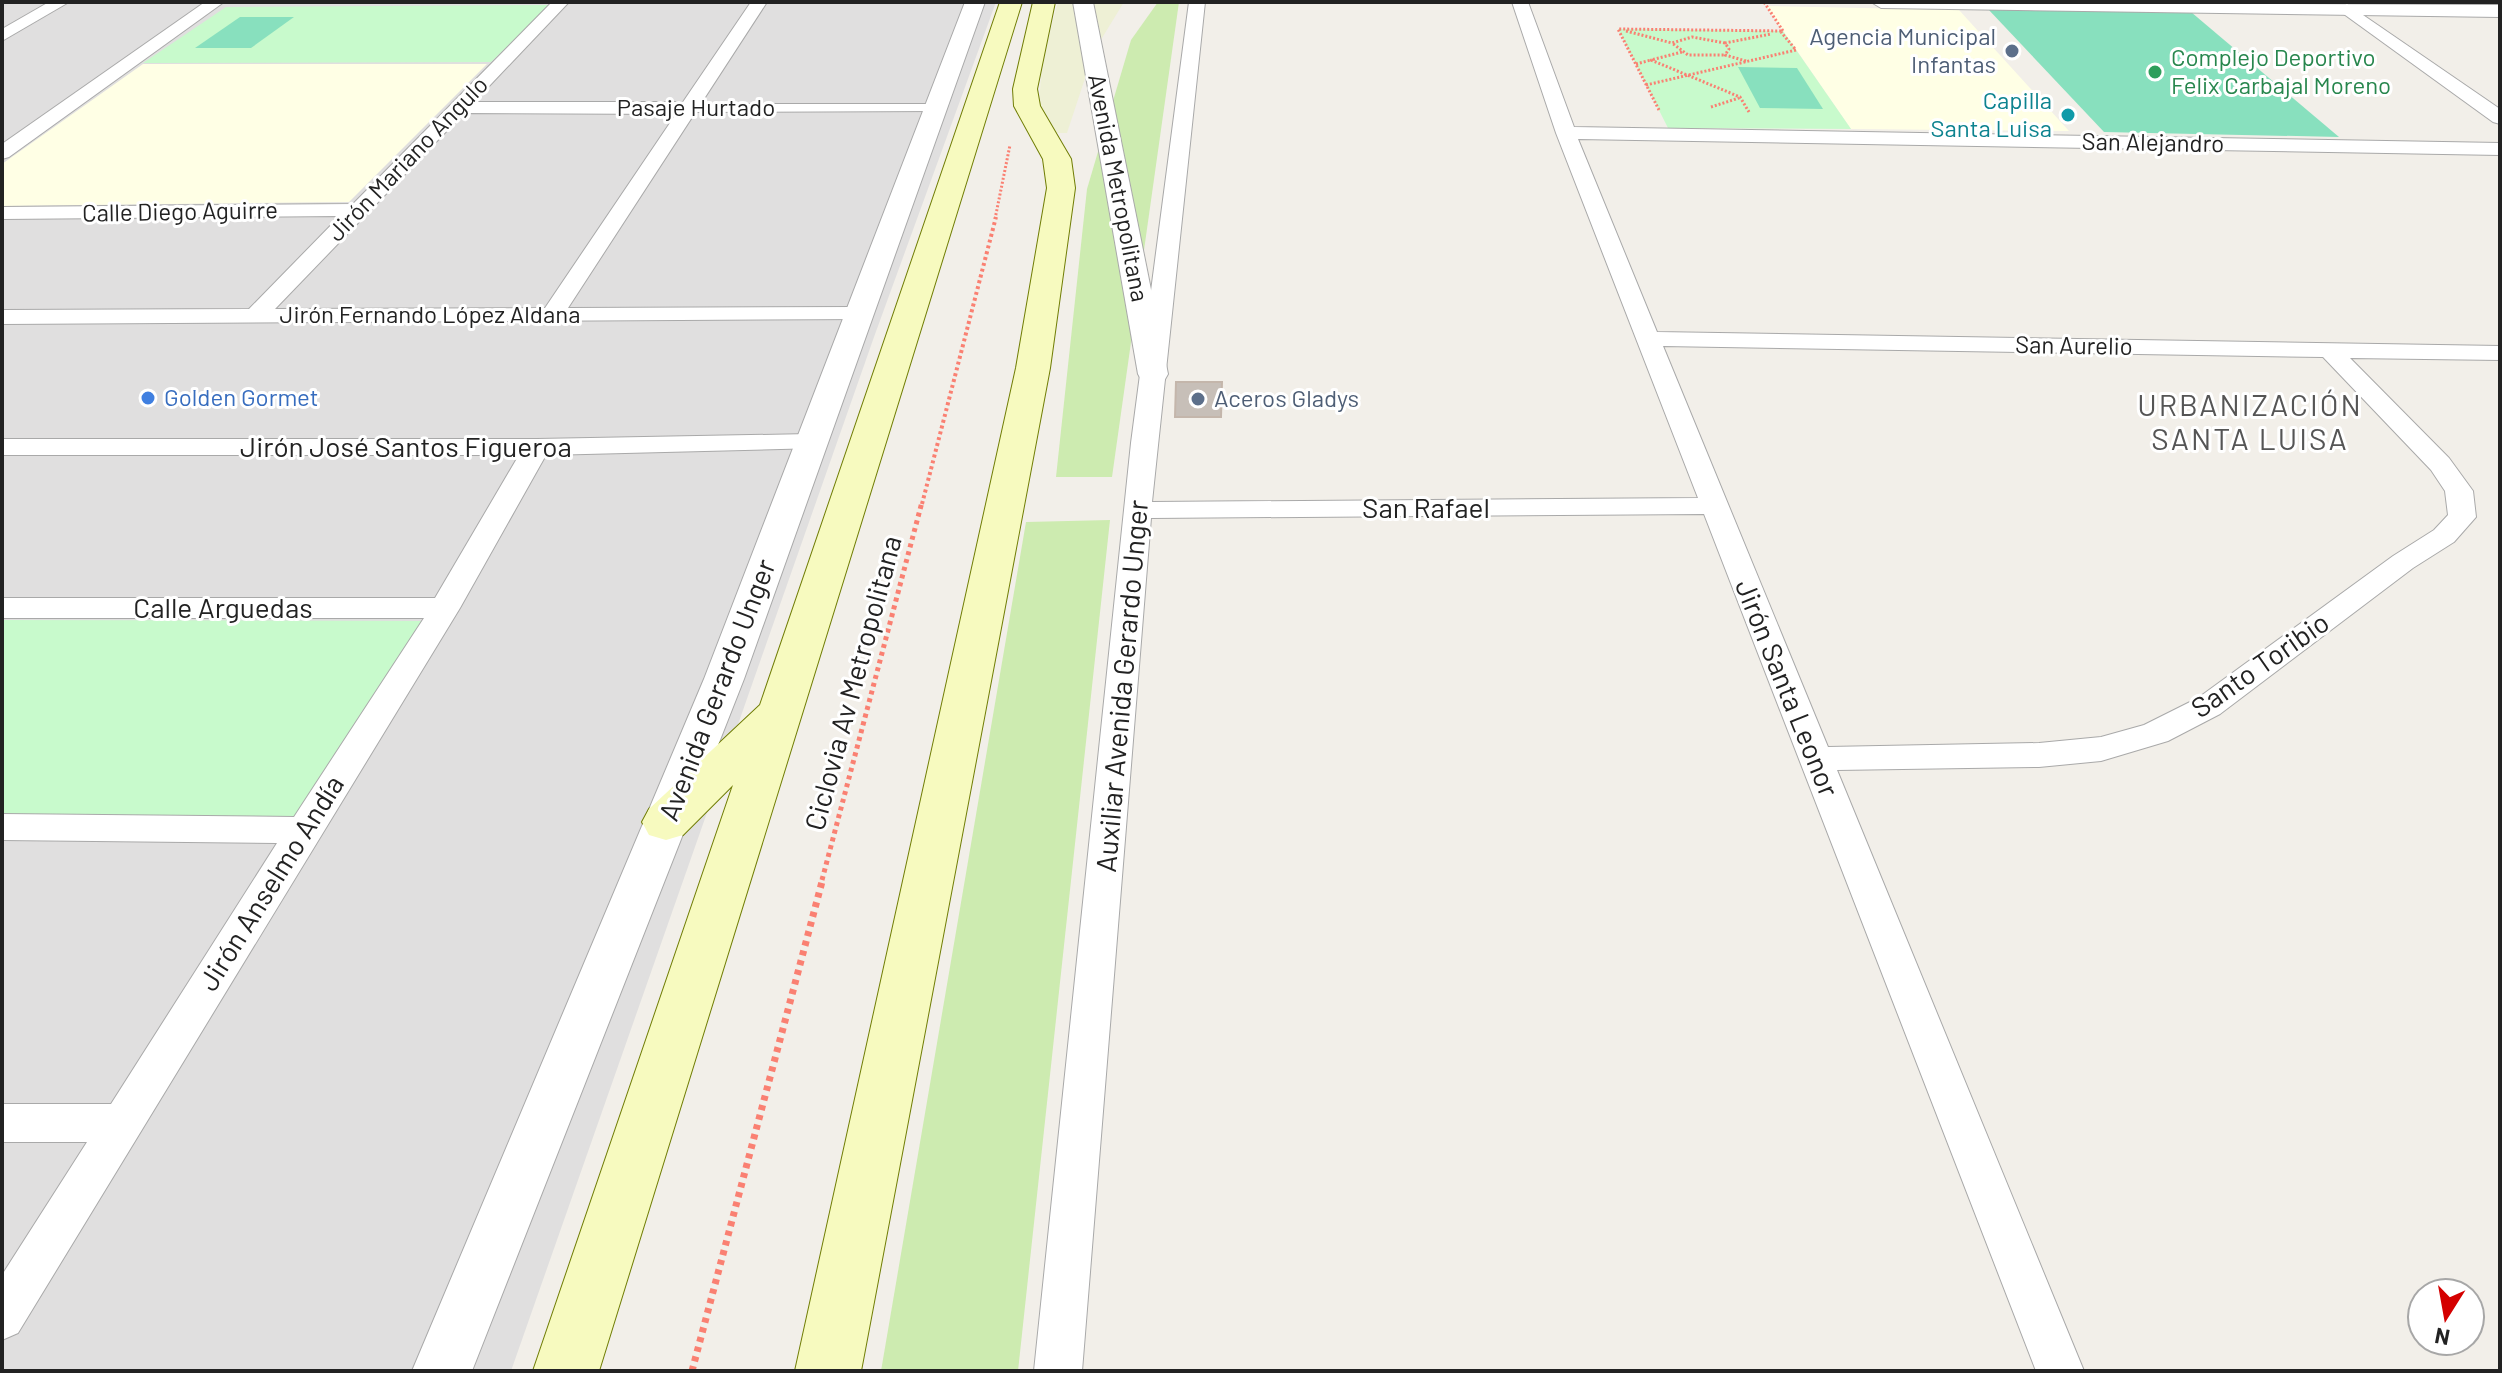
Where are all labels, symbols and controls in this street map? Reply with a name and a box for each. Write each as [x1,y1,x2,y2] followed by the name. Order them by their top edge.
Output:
[1809,21,1996,78] place label: Agencia Municipal Infantas
[2003,42,2021,60] marker: Agencia Municipal Infantas
[2171,42,2391,99] place label: Complejo Deportivo Felix Carbajal Moreno
[2146,63,2164,81] marker: Complejo Deportivo Felix Carbajal Moreno
[321,69,493,247] street label: Jirón Mariano Angulo
[1083,72,1156,304] street label: Avenida Metropolitana
[1931,85,2052,142] place label: Capilla Santa Luisa
[617,92,775,121] street label: Pasaje Hurtado
[2059,106,2077,124] marker: Capilla Santa Luisa
[2082,126,2225,157] street label: San Alejandro
[82,194,278,227] street label: Calle Diego Aguirre
[280,299,580,328] street label: Jirón Fernando López Aldana
[2015,329,2133,360] street label: San Aurelio
[164,382,318,411] place label: Golden Gormet
[1214,383,1359,412] place label: Aceros Gladys
[2137,386,2363,456] district label: URBANIZACIÓN SANTA LUISA
[139,389,157,407] marker: Golden Gormet
[1189,390,1207,408] marker: Aceros Gladys
[240,429,572,463] street label: Jirón José Santos Figueroa
[1362,490,1490,524] street label: San Rafael
[1088,498,1154,873] street label: Auxiliar Avenida Gerardo Unger
[796,532,908,834] street label: Ciclovia Av Metropolitana
[650,554,782,825] street label: Avenida Gerardo Unger
[1729,574,1847,801] street label: Jirón Santa Leonor
[133,590,313,624] street label: Calle Arguedas
[2184,604,2335,724] street label: Santo Toribio
[190,769,350,996] street label: Jirón Anselmo Andía
[2406,1277,2486,1357] north arrow
[2432,1323,2452,1352] text: N

